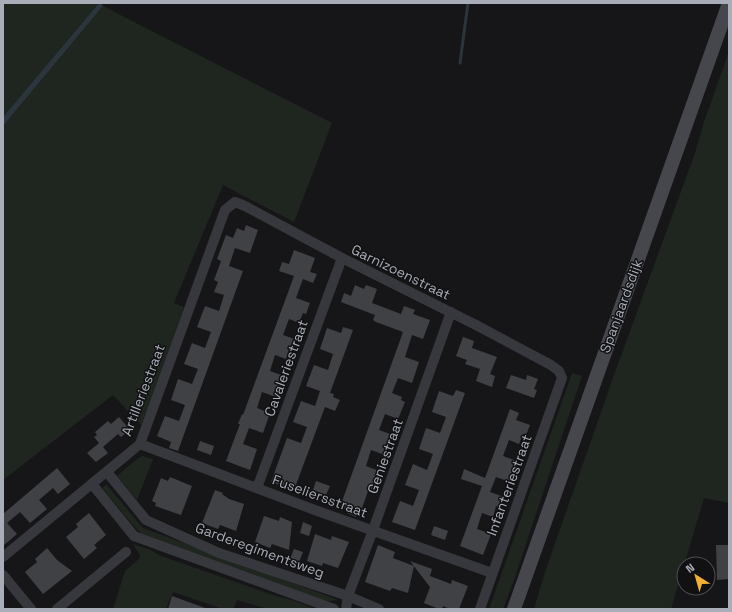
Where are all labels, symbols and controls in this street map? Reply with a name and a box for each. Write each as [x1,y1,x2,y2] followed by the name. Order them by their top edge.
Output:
[349,240,453,304] street label: Garnizoenstraat
[596,256,646,355] street label: Spanjaardsdijk
[260,317,312,419] street label: Cavaleriestraat
[117,342,169,438] street label: Artilleriestraat
[363,416,407,496] street label: Geniestraat
[482,432,536,538] street label: Infanteriestraat
[270,470,370,522] street label: Fuseliersstraat
[193,518,327,582] street label: Garderegimentsweg
[676,556,716,596] north arrow
[683,560,697,576] text: N

